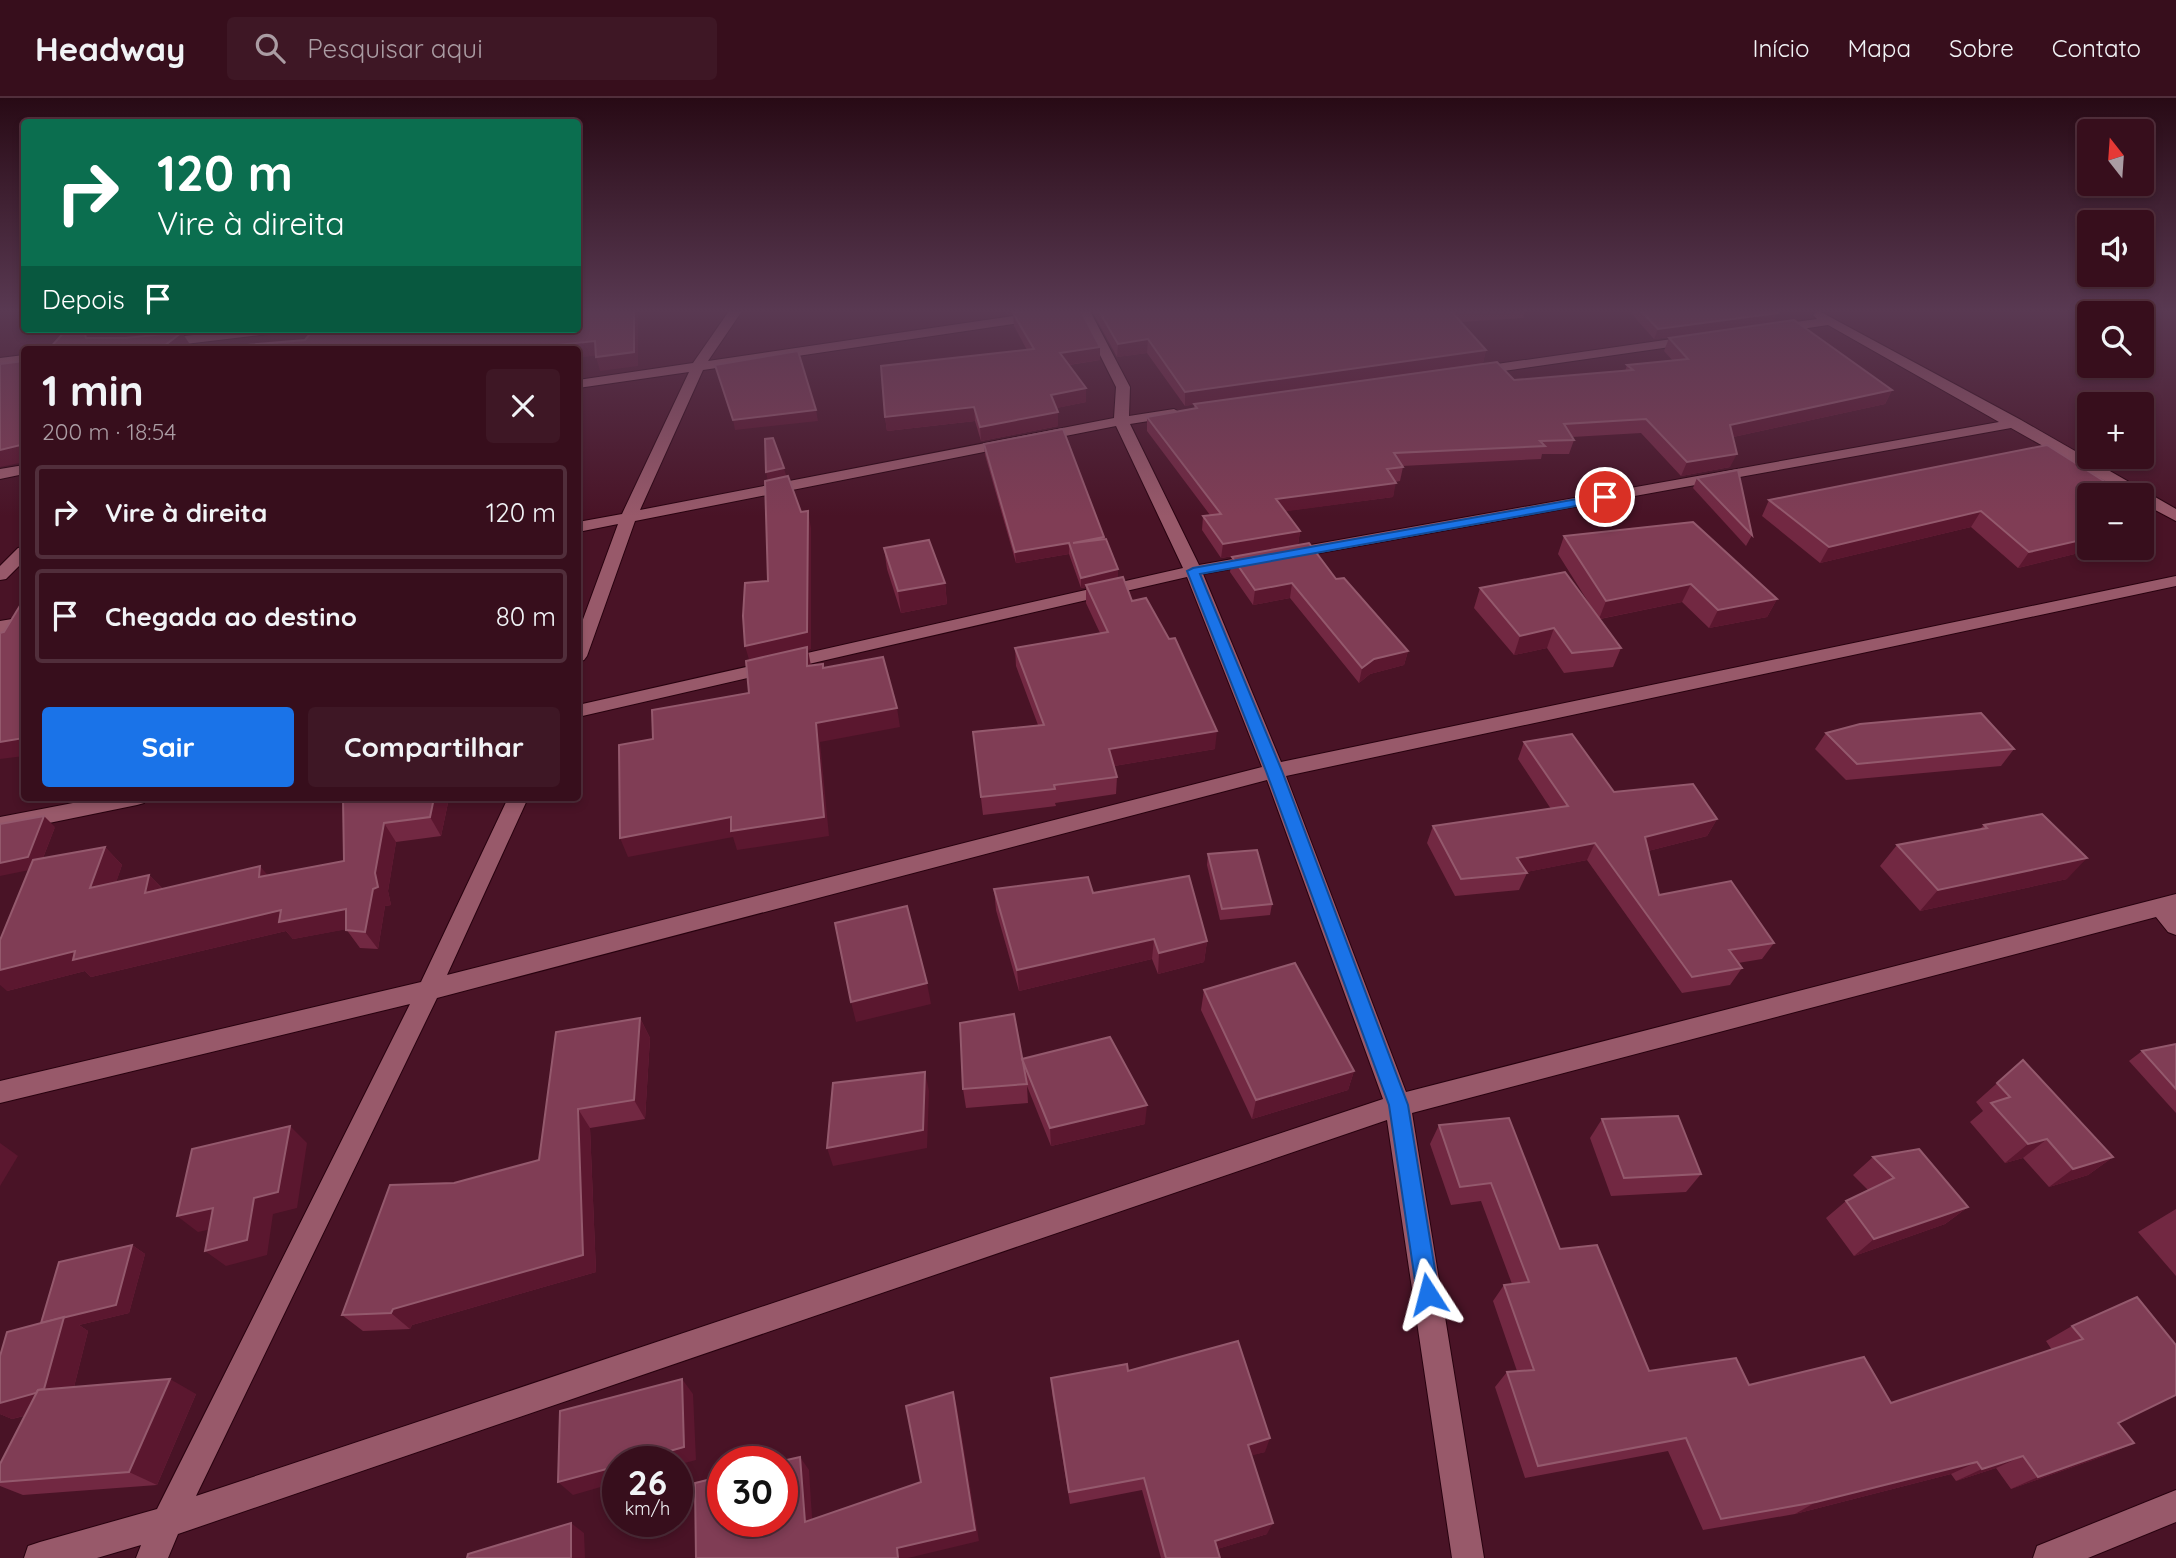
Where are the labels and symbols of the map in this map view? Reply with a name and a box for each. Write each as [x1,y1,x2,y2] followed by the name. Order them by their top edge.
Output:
[2077,119,2154,196] north arrow
[1575,467,1635,527] pin
[1391,1257,1465,1331] position arrow
[707,1446,798,1537] speed limit sign: 30

